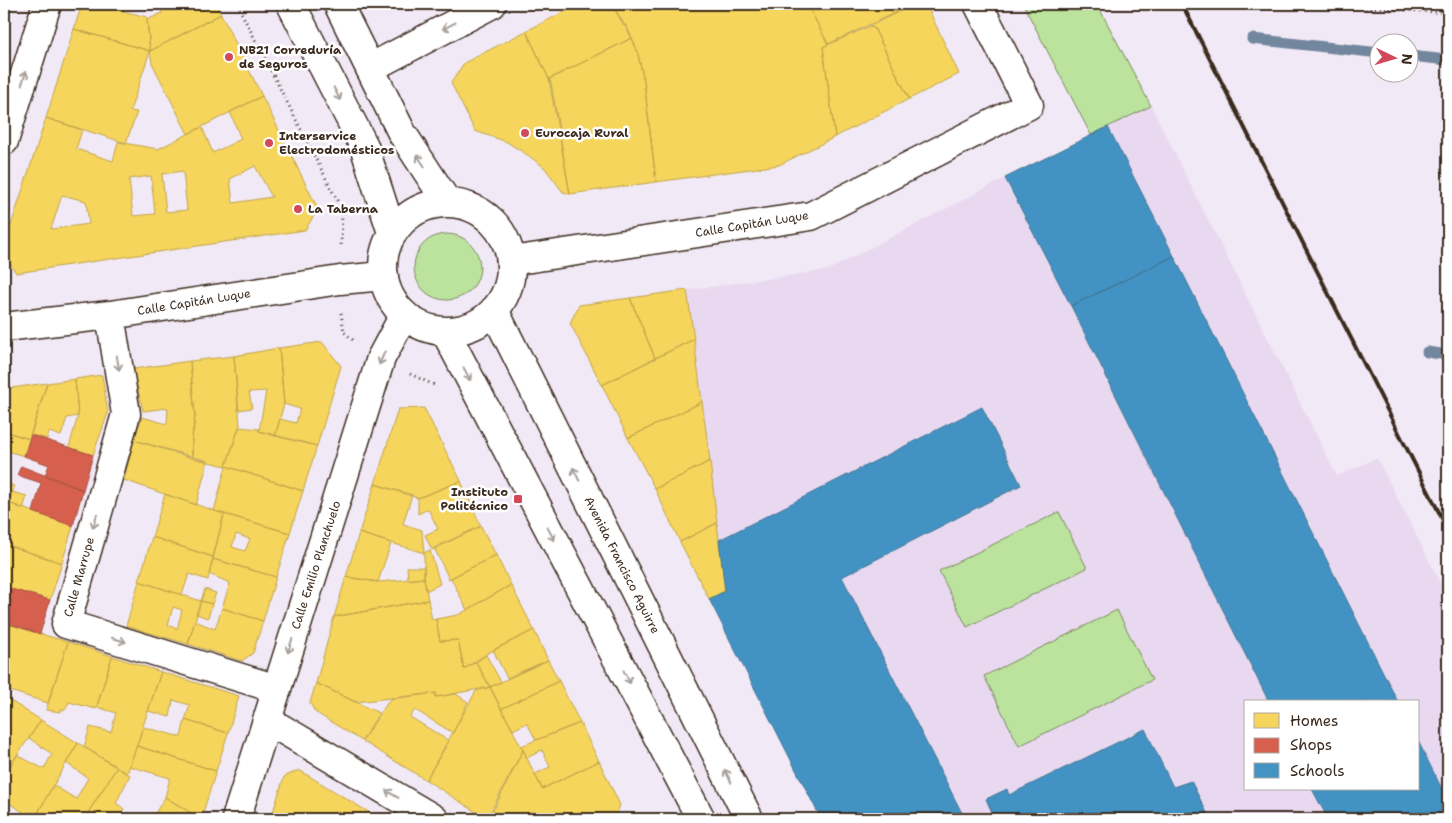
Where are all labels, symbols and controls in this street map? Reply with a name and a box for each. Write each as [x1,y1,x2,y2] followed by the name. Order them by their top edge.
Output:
[442,22,457,32] one-way arrow
[1370,32,1420,82] north arrow
[239,42,342,72] place label: NB21 Correduría de Seguros
[223,51,235,63] marker: NB21 Correduría de Seguros
[1398,53,1416,65] text: N
[19,71,29,87] one-way arrow
[333,86,343,101] one-way arrow
[535,125,629,141] place label: Eurocaja Rural
[519,127,531,139] marker: Eurocaja Rural
[279,128,394,158] place label: Interservice Electrodomésticos
[263,137,275,149] marker: Interservice Electrodomésticos
[415,155,425,169] one-way arrow
[308,201,379,217] place label: La Taberna
[292,203,304,215] marker: La Taberna
[694,207,810,241] street label: Calle Capitán Luque
[136,285,252,319] street label: Calle Capitán Luque
[377,350,386,365] one-way arrow
[113,355,123,371] one-way arrow
[462,367,472,382] one-way arrow
[571,467,581,482] one-way arrow
[440,484,508,514] place label: Instituto Politécnico
[512,493,524,505] marker: Instituto Politécnico
[580,494,664,636] street label: Avenida Francisco Aguirre
[288,499,344,631] street label: Calle Emilio Planchuelo
[90,512,100,528] one-way arrow
[546,526,556,541] one-way arrow
[60,535,98,619] street label: Calle Marrupe
[110,636,126,645] one-way arrow
[285,638,294,654] one-way arrow
[622,670,632,685] one-way arrow
[1244,700,1420,790] legend
[1290,711,1338,731] text: Homes
[1290,735,1332,755] text: Shops
[1290,761,1345,781] text: Schools
[723,768,733,783] one-way arrow
[386,789,400,799] one-way arrow

